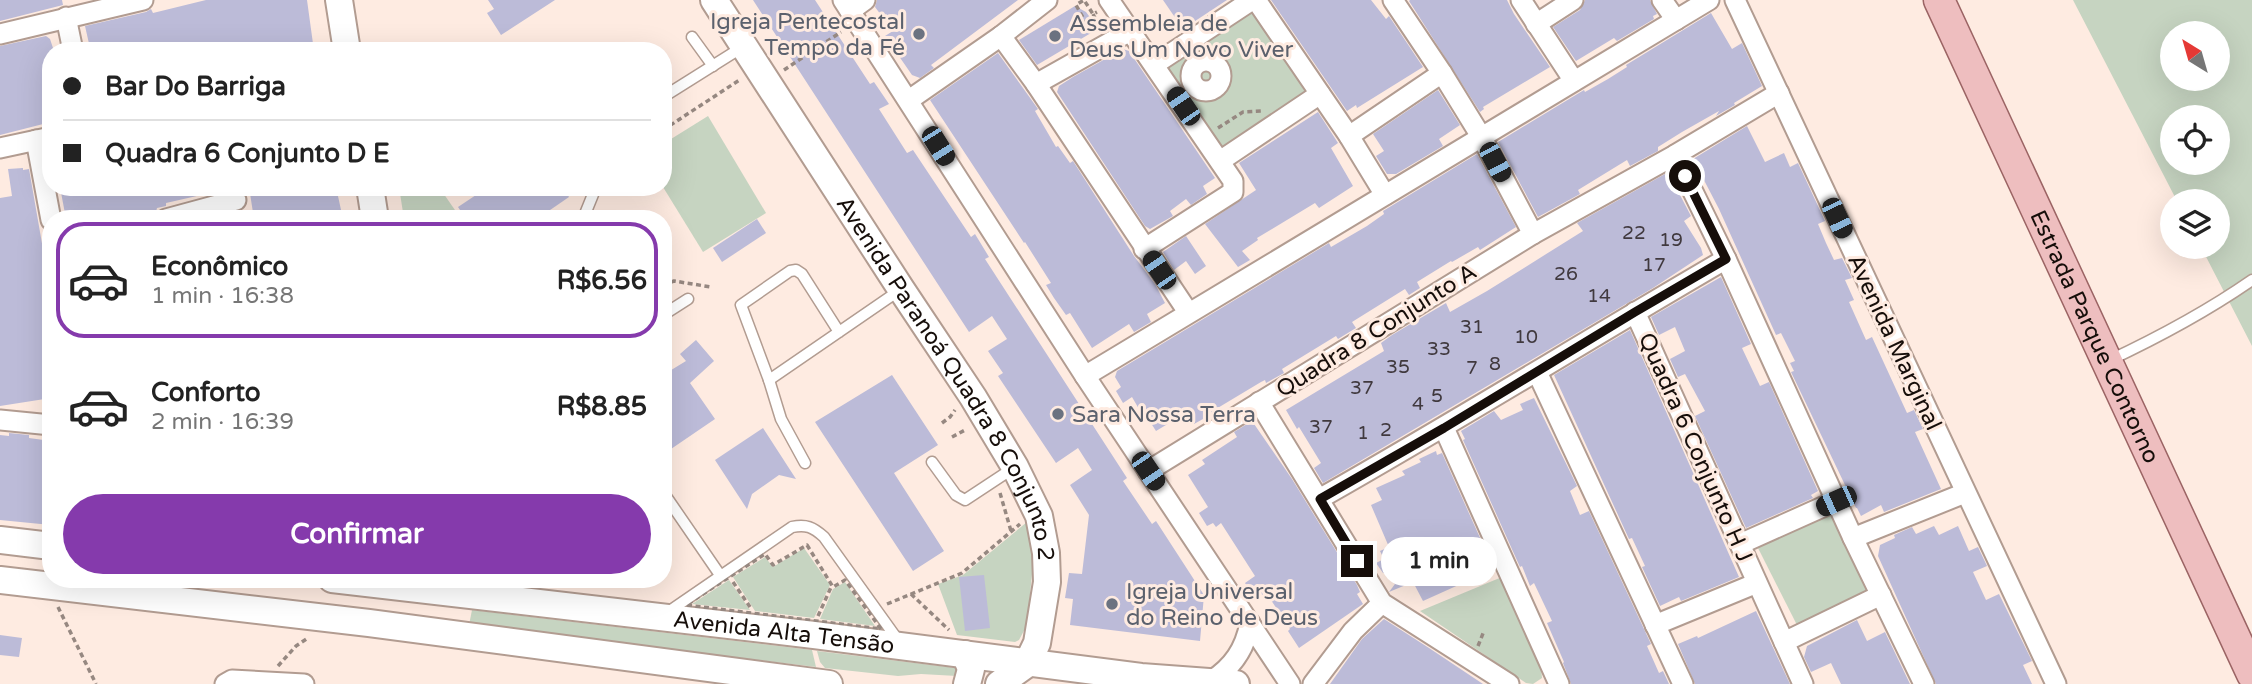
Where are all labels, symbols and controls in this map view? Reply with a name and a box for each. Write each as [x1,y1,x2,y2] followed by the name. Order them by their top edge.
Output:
[710,8,905,62] place label: Igreja Pentecostal Tempo da Fé
[1069,10,1293,64] place label: Assembleia de Deus Um Novo Viver
[2160,21,2230,91] north arrow
[2160,21,2230,259] map controls
[911,26,927,42] marker: Igreja Pentecostal Tempo da Fé
[1047,28,1063,44] marker: Assembleia de Deus Um Novo Viver
[105,71,286,102] text: Bar Do Barriga
[1163,83,1204,129] car
[2160,105,2230,175] button: locate
[918,123,959,169] car
[105,138,390,169] text: Quadra 6 Conjunto D E
[1476,139,1515,185] car
[1669,160,1701,192] route start
[2160,189,2230,259] button: layers
[830,191,1059,561] street label: Avenida Paranoá Quadra 8 Conjunto 2
[1819,195,1856,241] car
[2024,206,2165,468] street label: Estrada Parque Contorno
[1622,222,1646,244] house number: 22
[1659,229,1683,251] house number: 19
[1139,247,1180,293] car
[67,249,130,312] icon: car
[1841,250,1947,435] street label: Avenida Marginal
[151,251,288,282] text: Econômico
[1642,254,1666,276] house number: 17
[1271,258,1482,404] street label: Quadra 8 Conjunto A
[1554,263,1578,285] house number: 26
[557,265,647,296] text: R$6.56
[151,282,294,310] text: 1 min · 16:38
[1587,285,1611,307] house number: 14
[1460,316,1484,338] house number: 31
[1514,326,1538,348] house number: 10
[1632,328,1758,566] street label: Quadra 6 Conjunto H J
[1427,338,1451,360] house number: 33
[1489,353,1501,375] house number: 8
[1386,356,1410,378] house number: 35
[1466,357,1478,379] house number: 7
[67,375,130,438] icon: car
[151,377,260,408] text: Conforto
[1350,377,1374,399] house number: 37
[1431,385,1443,407] house number: 5
[557,391,647,422] text: R$8.85
[1412,393,1424,415] house number: 4
[1072,401,1256,429] place label: Sara Nossa Terra
[1050,406,1066,422] marker: Sara Nossa Terra
[151,408,294,436] text: 2 min · 16:39
[1309,416,1333,438] house number: 37
[1380,419,1392,441] house number: 2
[1357,422,1369,444] house number: 1
[1128,448,1169,494] car
[1813,483,1860,519] car
[63,494,651,574] button: Confirmar
[1382,536,1497,586] callout: 1 min
[1341,545,1373,577] route end
[1408,547,1470,575] text: 1 min
[1126,578,1318,632] place label: Igreja Universal do Reino de Deus
[1104,596,1120,612] marker: Igreja Universal do Reino de Deus
[672,606,896,660] street label: Avenida Alta Tensão

